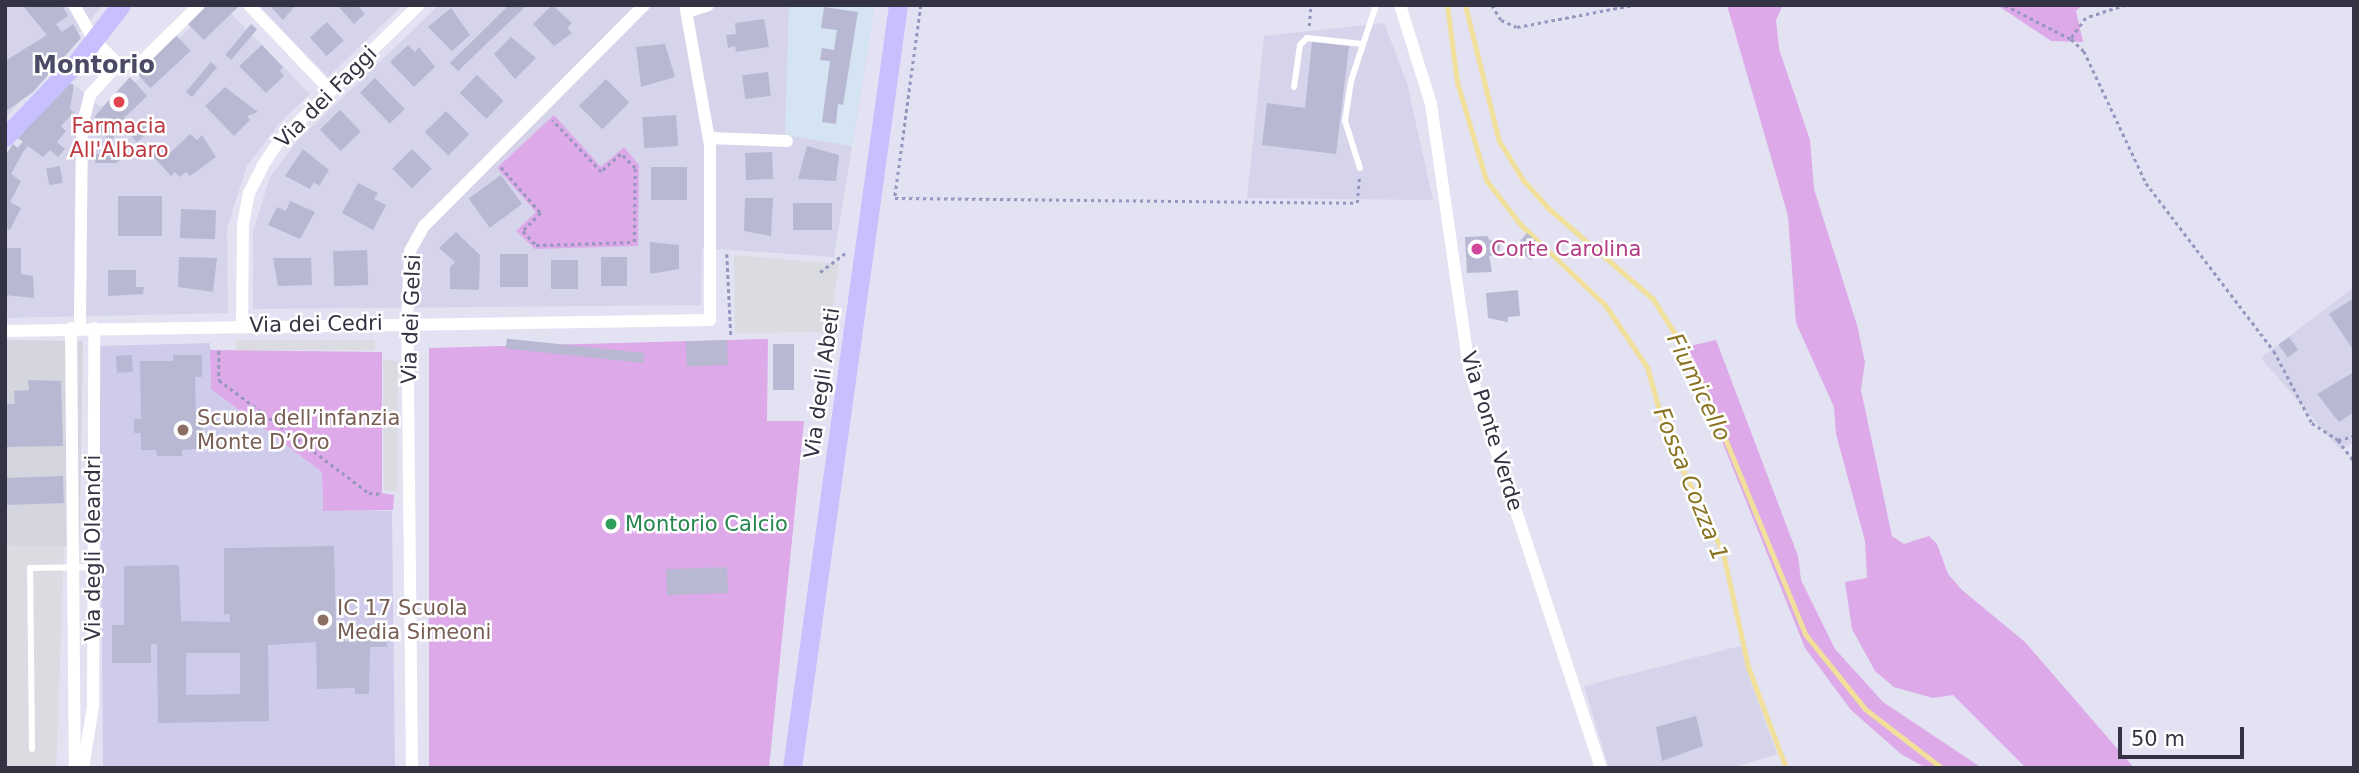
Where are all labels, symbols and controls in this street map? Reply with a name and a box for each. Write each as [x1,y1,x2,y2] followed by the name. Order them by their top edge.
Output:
[270,41,382,153] street label: Via dei Faggi
[33,52,155,80] district label: Montorio
[111,94,127,110] marker: Farmacia All'Albaro
[69,113,169,163] place label: Farmacia All'Albaro
[1491,236,1641,262] place label: Corte Carolina
[1469,241,1485,257] marker: Corte Carolina
[396,254,426,384] street label: Via dei Gelsi
[799,306,845,460] street label: Via degli Abeti
[249,310,383,338] street label: Via dei Cedri
[1661,329,1737,445] water label: Fiumicello
[1456,348,1528,514] street label: Via Ponte Verde
[1648,403,1734,565] water label: Fossa Cozza 1
[197,405,400,455] place label: Scuola dell’infanzia Monte D’Oro
[175,422,191,438] marker: Scuola dell’infanzia Monte D’Oro
[80,455,106,641] street label: Via degli Oleandri
[625,511,788,537] place label: Montorio Calcio
[603,516,619,532] marker: Montorio Calcio
[337,595,491,645] place label: IC 17 Scuola Media Simeoni
[315,612,331,628] marker: IC 17 Scuola Media Simeoni
[2121,714,2247,758] scale bar
[2131,727,2185,751] text: 50 m

